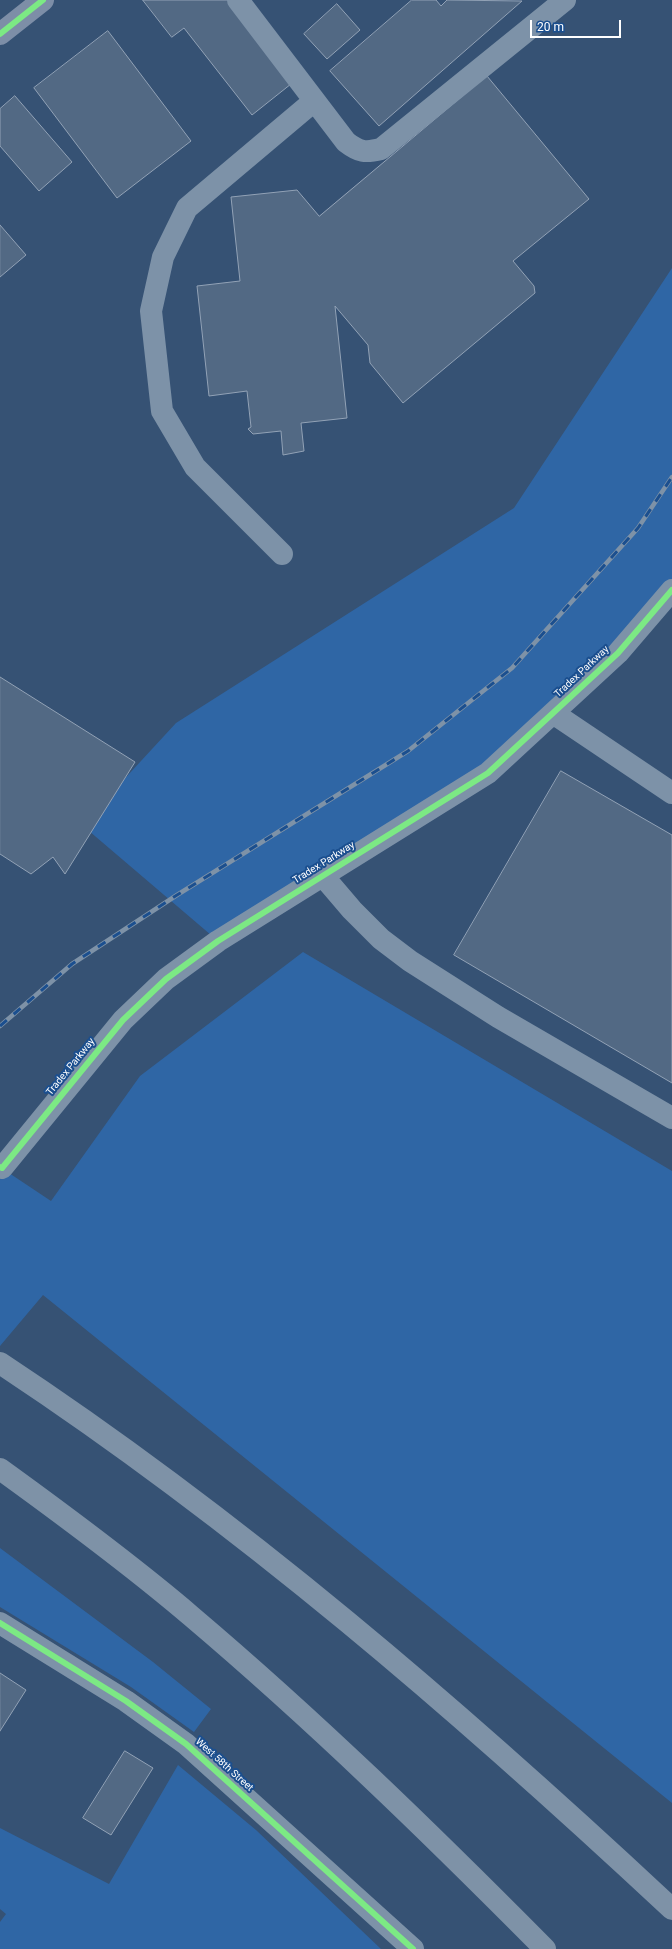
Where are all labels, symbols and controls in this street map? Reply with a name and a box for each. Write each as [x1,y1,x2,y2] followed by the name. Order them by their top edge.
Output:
[532,12,623,38] scale bar
[537,20,564,34] text: 20 m
[552,644,612,700] street label: Tradex Parkway
[291,839,357,887] street label: Tradex Parkway
[44,1036,98,1098] street label: Tradex Parkway
[193,1736,255,1794] street label: West 58th Street

